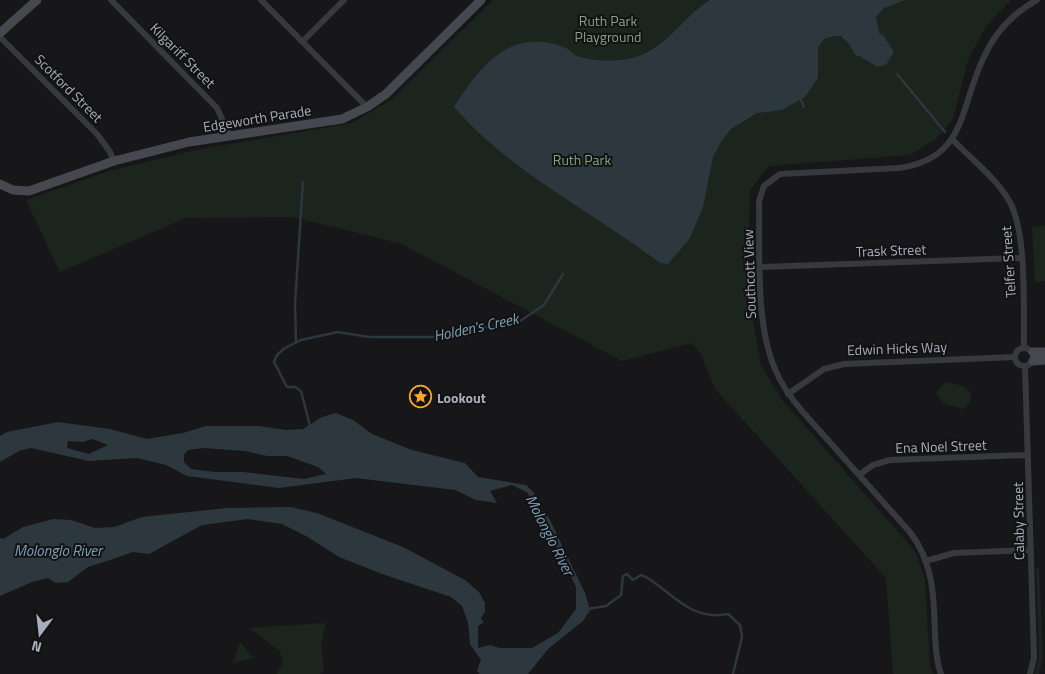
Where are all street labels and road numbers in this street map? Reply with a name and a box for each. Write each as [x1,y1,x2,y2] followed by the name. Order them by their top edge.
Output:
[146,18,220,92] street label: Kilgariff Street
[30,49,108,127] street label: Scotford Street
[201,99,313,137] street label: Edgeworth Parade
[995,225,1021,299] street label: Telfer Street
[737,228,761,319] street label: Southcott View
[855,238,927,262] street label: Trask Street
[847,336,948,360] street label: Edwin Hicks Way
[895,434,987,458] street label: Ena Noel Street
[1007,482,1029,560] street label: Calaby Street

